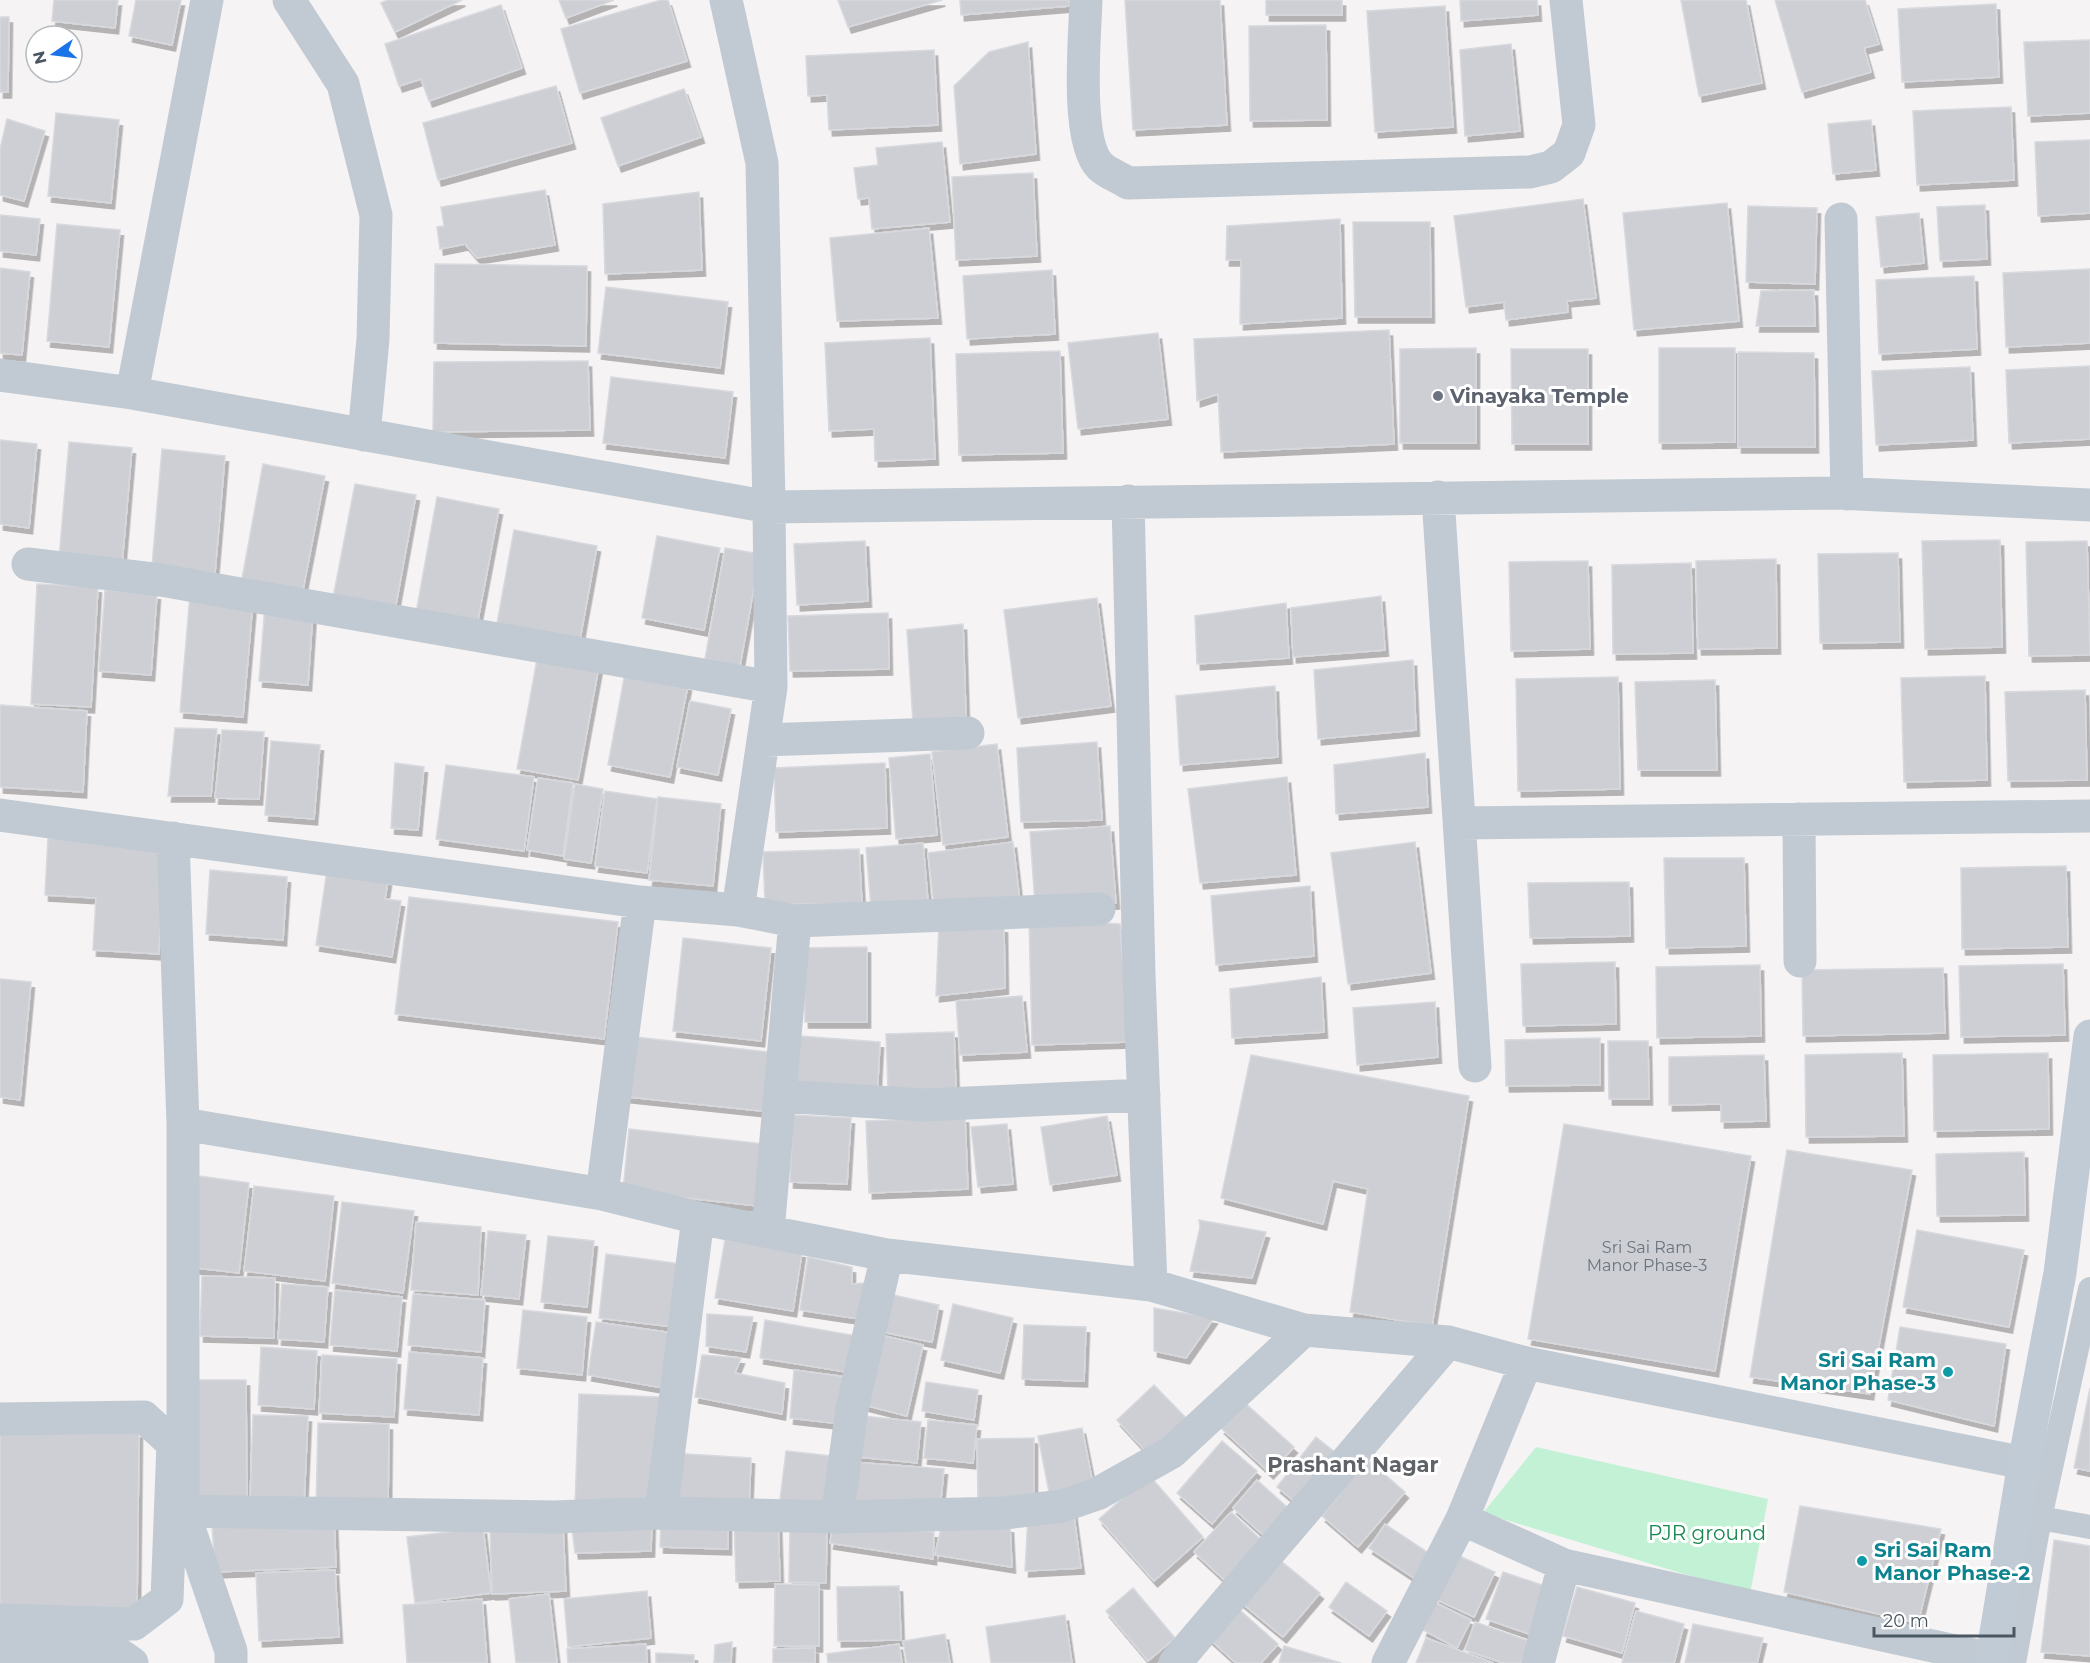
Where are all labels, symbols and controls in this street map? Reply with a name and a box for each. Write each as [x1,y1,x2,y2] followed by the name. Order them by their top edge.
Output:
[24,24,84,84] north arrow
[29,49,51,66] text: N
[1449,384,1629,408] place label: Vinayaka Temple
[1431,389,1445,403] marker: Vinayaka Temple
[1587,1238,1707,1275] house number: Sri Sai Ram Manor Phase-3
[1780,1348,1936,1395] place label: Sri Sai Ram Manor Phase-3
[1941,1365,1955,1379] marker: Sri Sai Ram Manor Phase-3
[1267,1452,1439,1477] district label: Prashant Nagar
[1648,1521,1766,1545] park label: PJR ground
[1874,1538,2030,1585] place label: Sri Sai Ram Manor Phase-2
[1855,1554,1869,1568] marker: Sri Sai Ram Manor Phase-2
[1874,1600,2014,1638] scale bar
[1883,1610,1929,1632] text: 20 m

